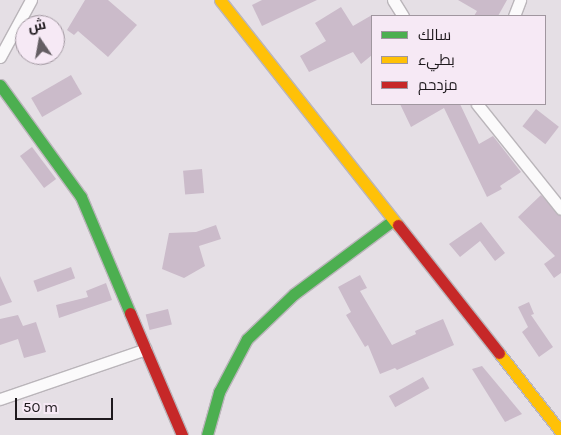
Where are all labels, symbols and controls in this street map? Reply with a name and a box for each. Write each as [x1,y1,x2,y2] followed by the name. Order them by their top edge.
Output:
[15,15,65,65] north arrow
[371,15,546,105] legend
[26,16,48,36] text: ش
[418,26,451,44] text: سالك
[418,51,455,69] text: بطيء
[418,76,458,94] text: مزدحم
[18,388,115,420] scale bar
[23,398,58,416] text: 50 m

